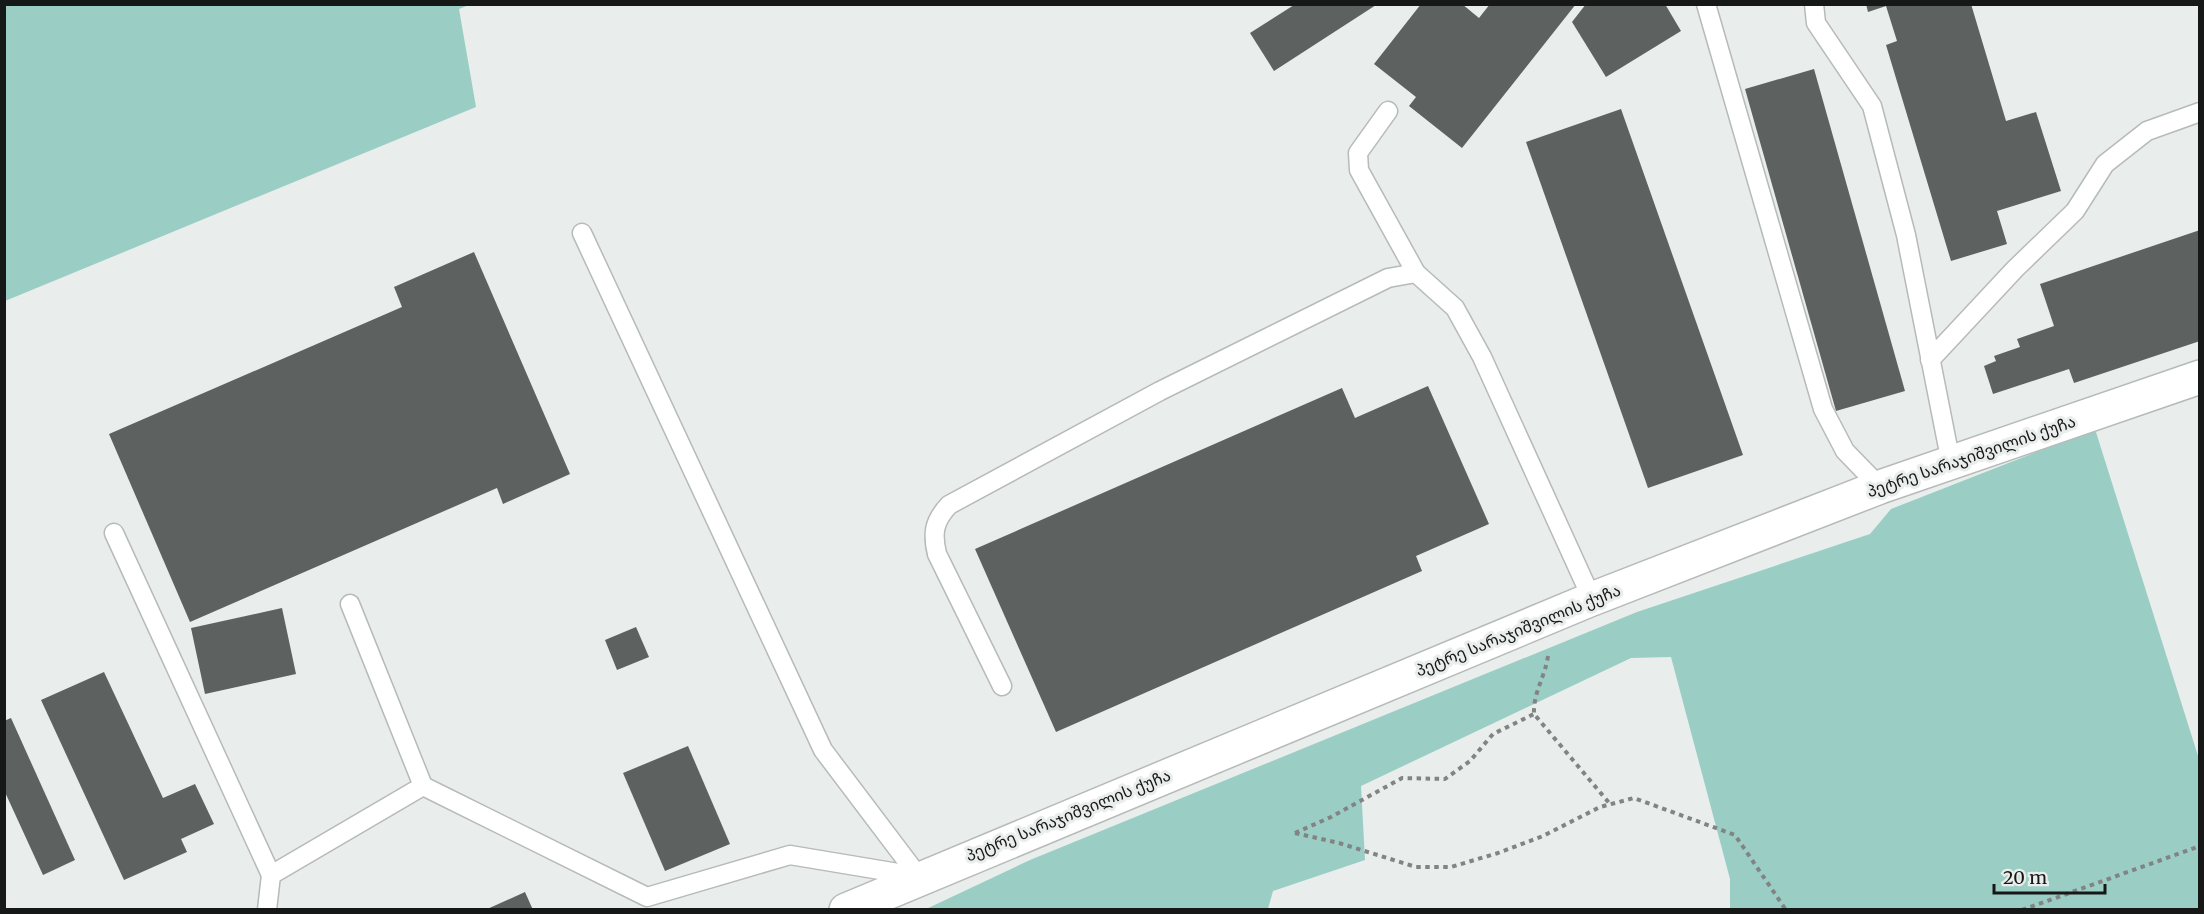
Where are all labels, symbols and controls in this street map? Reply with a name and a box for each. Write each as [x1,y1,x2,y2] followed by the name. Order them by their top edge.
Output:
[1864,411,2078,502] street label: პეტრე სარაჯიშვილის ქუჩა
[1413,580,1624,681] street label: პეტრე სარაჯიშვილის ქუჩა
[963,765,1174,866] street label: პეტრე სარაჯიშვილის ქუჩა
[1994,857,2105,895] scale bar
[2003,866,2047,889] text: 20 m

